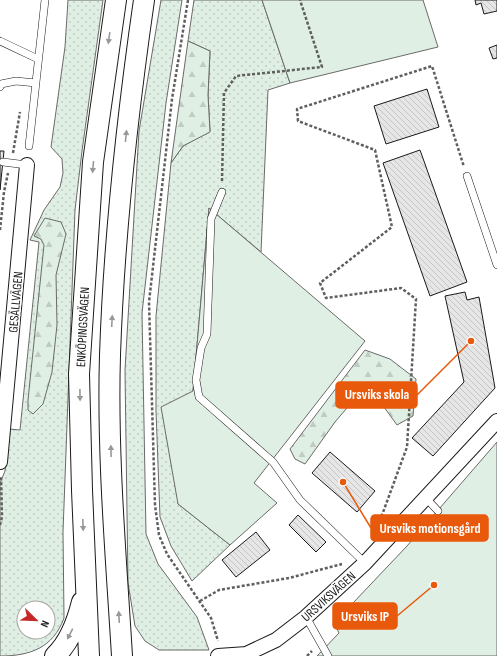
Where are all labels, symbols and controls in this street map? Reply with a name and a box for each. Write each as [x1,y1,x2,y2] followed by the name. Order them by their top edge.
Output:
[106,32,112,45] one-way arrow
[123,130,129,142] one-way arrow
[89,161,96,173] one-way arrow
[5,271,27,333] street label: GESÄLLVÄGEN
[72,286,93,368] street label: ENKÖPINGSVÄGEN
[108,315,115,327] one-way arrow
[336,382,417,408] callout: Ursviks skola
[345,386,410,403] text: Ursviks skola
[77,389,83,402] one-way arrow
[108,444,114,457] one-way arrow
[371,515,488,541] callout: Ursviks motionsgård
[80,519,86,532] one-way arrow
[379,520,481,537] text: Ursviks motionsgård
[298,568,359,625] street label: URSVIKSVÄGEN
[16,600,56,640] north arrow
[333,603,397,629] callout: Ursviks IP
[341,608,389,625] text: Ursviks IP
[116,611,123,623] one-way arrow
[38,618,52,629] text: N
[67,629,73,640] one-way arrow

